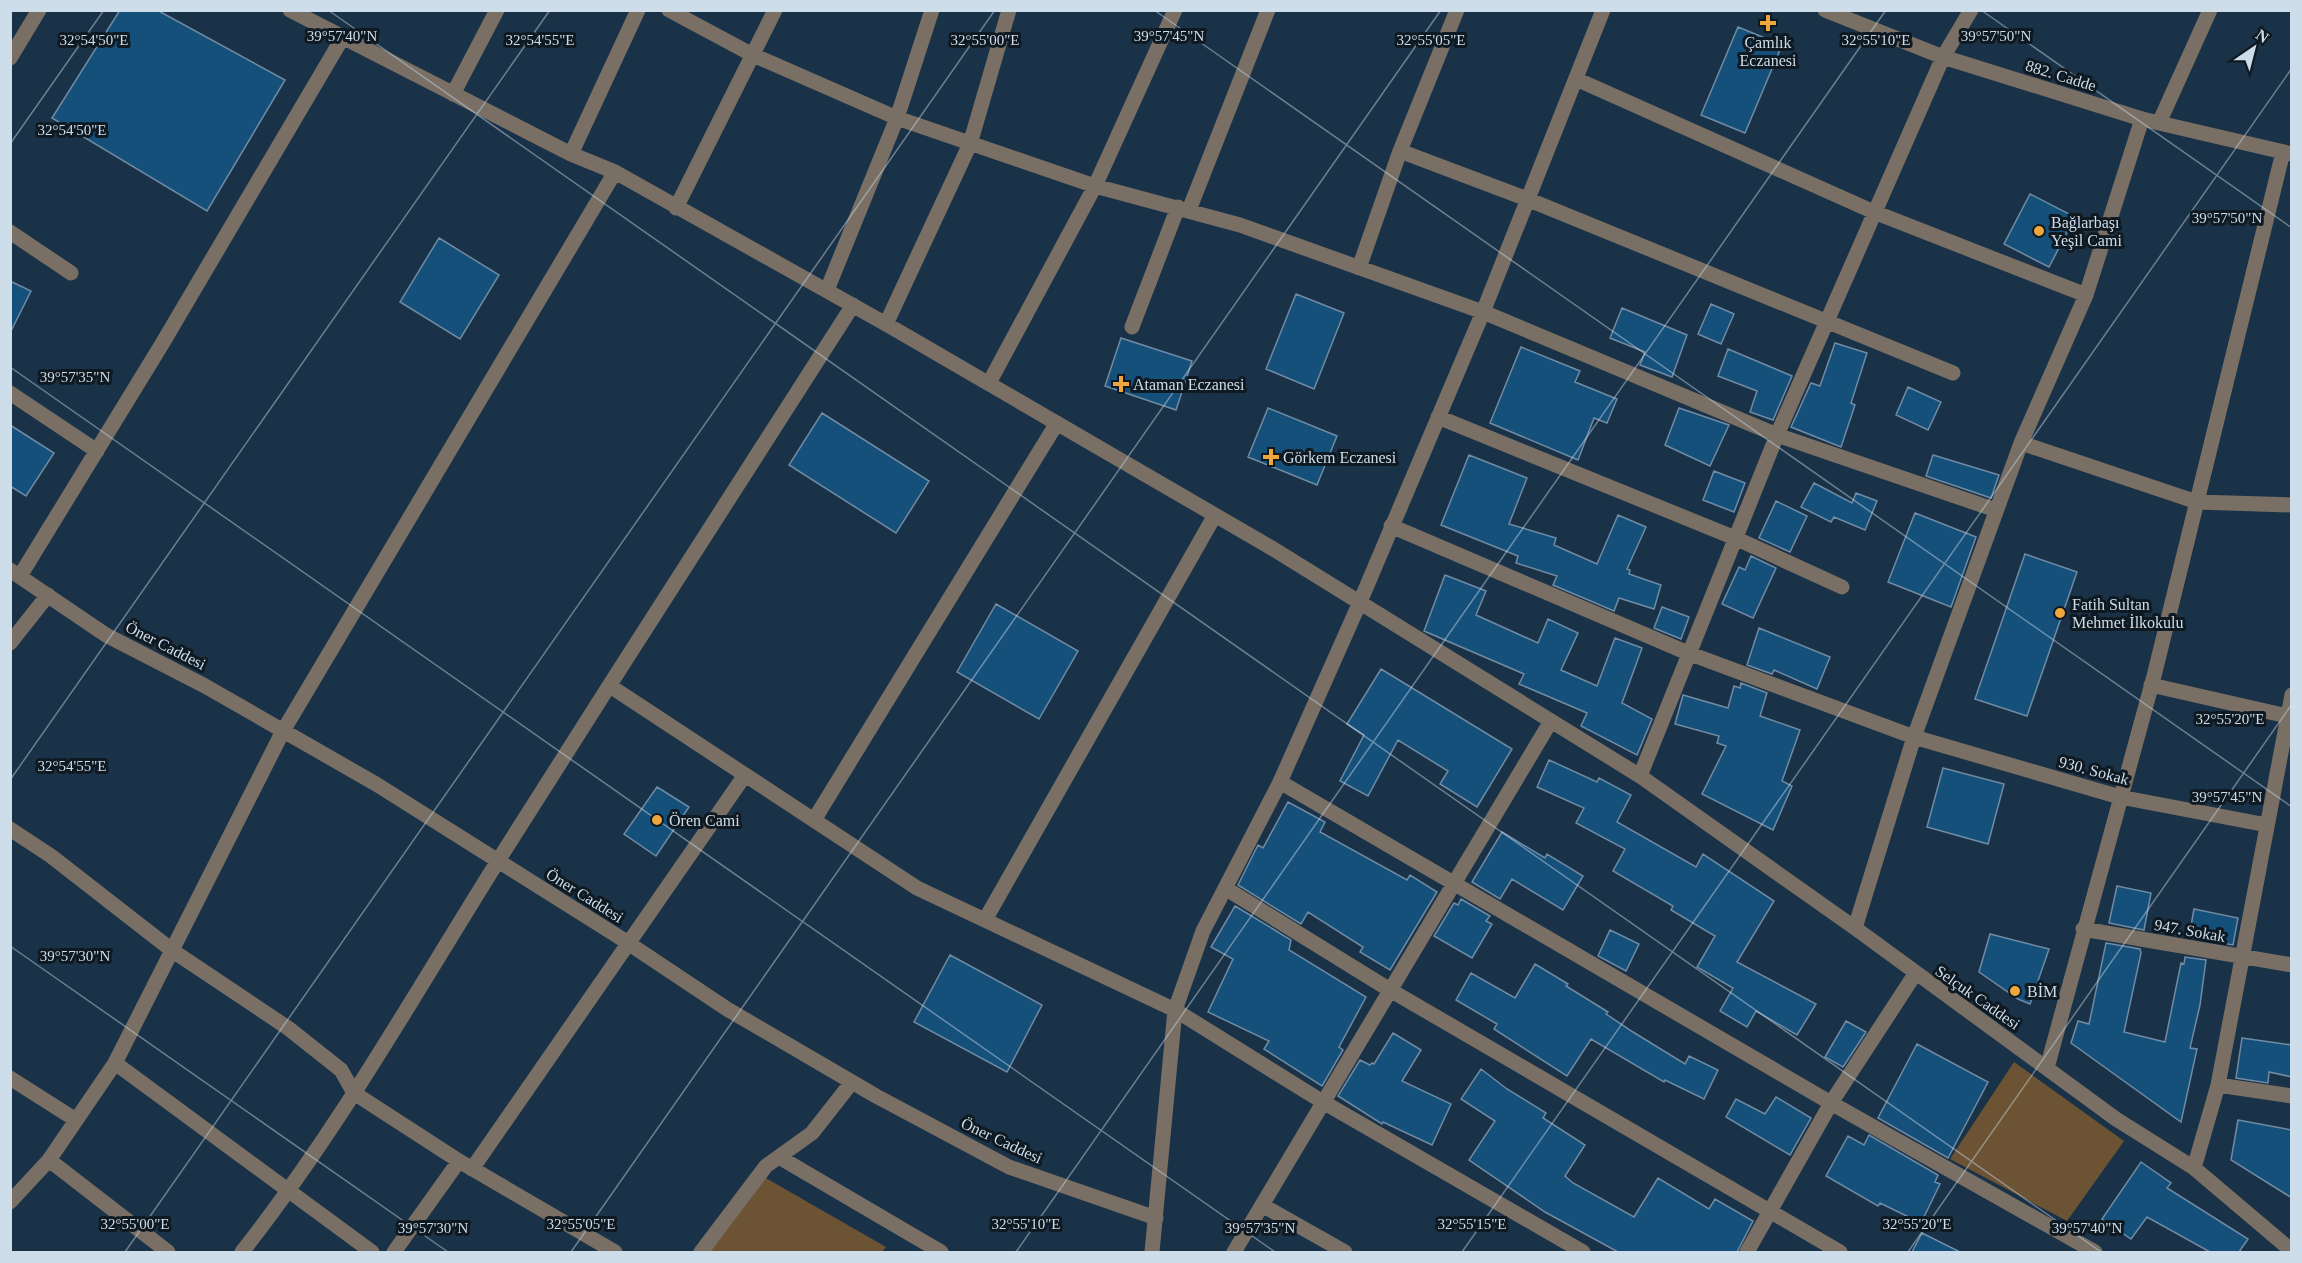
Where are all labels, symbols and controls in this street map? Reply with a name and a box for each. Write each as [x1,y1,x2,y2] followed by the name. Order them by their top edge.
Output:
[1761,16,1775,30] marker: Çamlık Eczanesi
[2224,18,2284,78] north arrow
[2253,26,2272,47] text: N
[307,28,377,44] text: 39°57'40"N
[1134,28,1204,44] text: 39°57'45"N
[1961,28,2031,44] text: 39°57'50"N
[60,32,129,48] text: 32°54'50"E
[506,32,575,48] text: 32°54'55"E
[951,32,1020,48] text: 32°55'00"E
[1397,32,1466,48] text: 32°55'05"E
[1842,32,1911,48] text: 32°55'10"E
[1740,34,1797,69] place label: Çamlık Eczanesi
[2024,57,2098,94] street label: 882. Cadde
[38,122,107,138] text: 32°54'50"E
[2192,210,2262,226] text: 39°57'50"N
[2051,214,2122,250] place label: Bağlarbaşı Yeşil Cami
[2032,224,2046,238] marker: Bağlarbaşı Yeşil Cami
[40,369,110,385] text: 39°57'35"N
[1133,376,1245,393] place label: Ataman Eczanesi
[1114,377,1128,391] marker: Ataman Eczanesi
[1283,449,1397,466] place label: Görkem Eczanesi
[1264,450,1278,464] marker: Görkem Eczanesi
[2072,596,2184,631] place label: Fatih Sultan Mehmet İlkokulu
[2053,606,2067,620] marker: Fatih Sultan Mehmet İlkokulu
[123,618,209,673] street label: Öner Caddesi
[2196,711,2265,727] text: 32°55'20"E
[2057,753,2131,788] street label: 930. Sokak
[38,758,107,774] text: 32°54'55"E
[2192,789,2262,805] text: 39°57'45"N
[669,812,740,829] place label: Ören Cami
[650,813,664,827] marker: Ören Cami
[543,865,627,926] street label: Öner Caddesi
[2153,916,2227,945] street label: 947. Sokak
[40,948,110,964] text: 39°57'30"N
[1932,962,2024,1034] street label: Selçuk Caddesi
[2027,983,2057,1000] place label: BİM
[2008,984,2022,998] marker: BİM
[959,1114,1046,1167] street label: Öner Caddesi
[101,1216,170,1232] text: 32°55'00"E
[547,1216,616,1232] text: 32°55'05"E
[992,1216,1061,1232] text: 32°55'10"E
[1438,1216,1507,1232] text: 32°55'15"E
[1883,1216,1952,1232] text: 32°55'20"E
[398,1220,468,1236] text: 39°57'30"N
[1225,1220,1295,1236] text: 39°57'35"N
[2052,1220,2122,1236] text: 39°57'40"N

